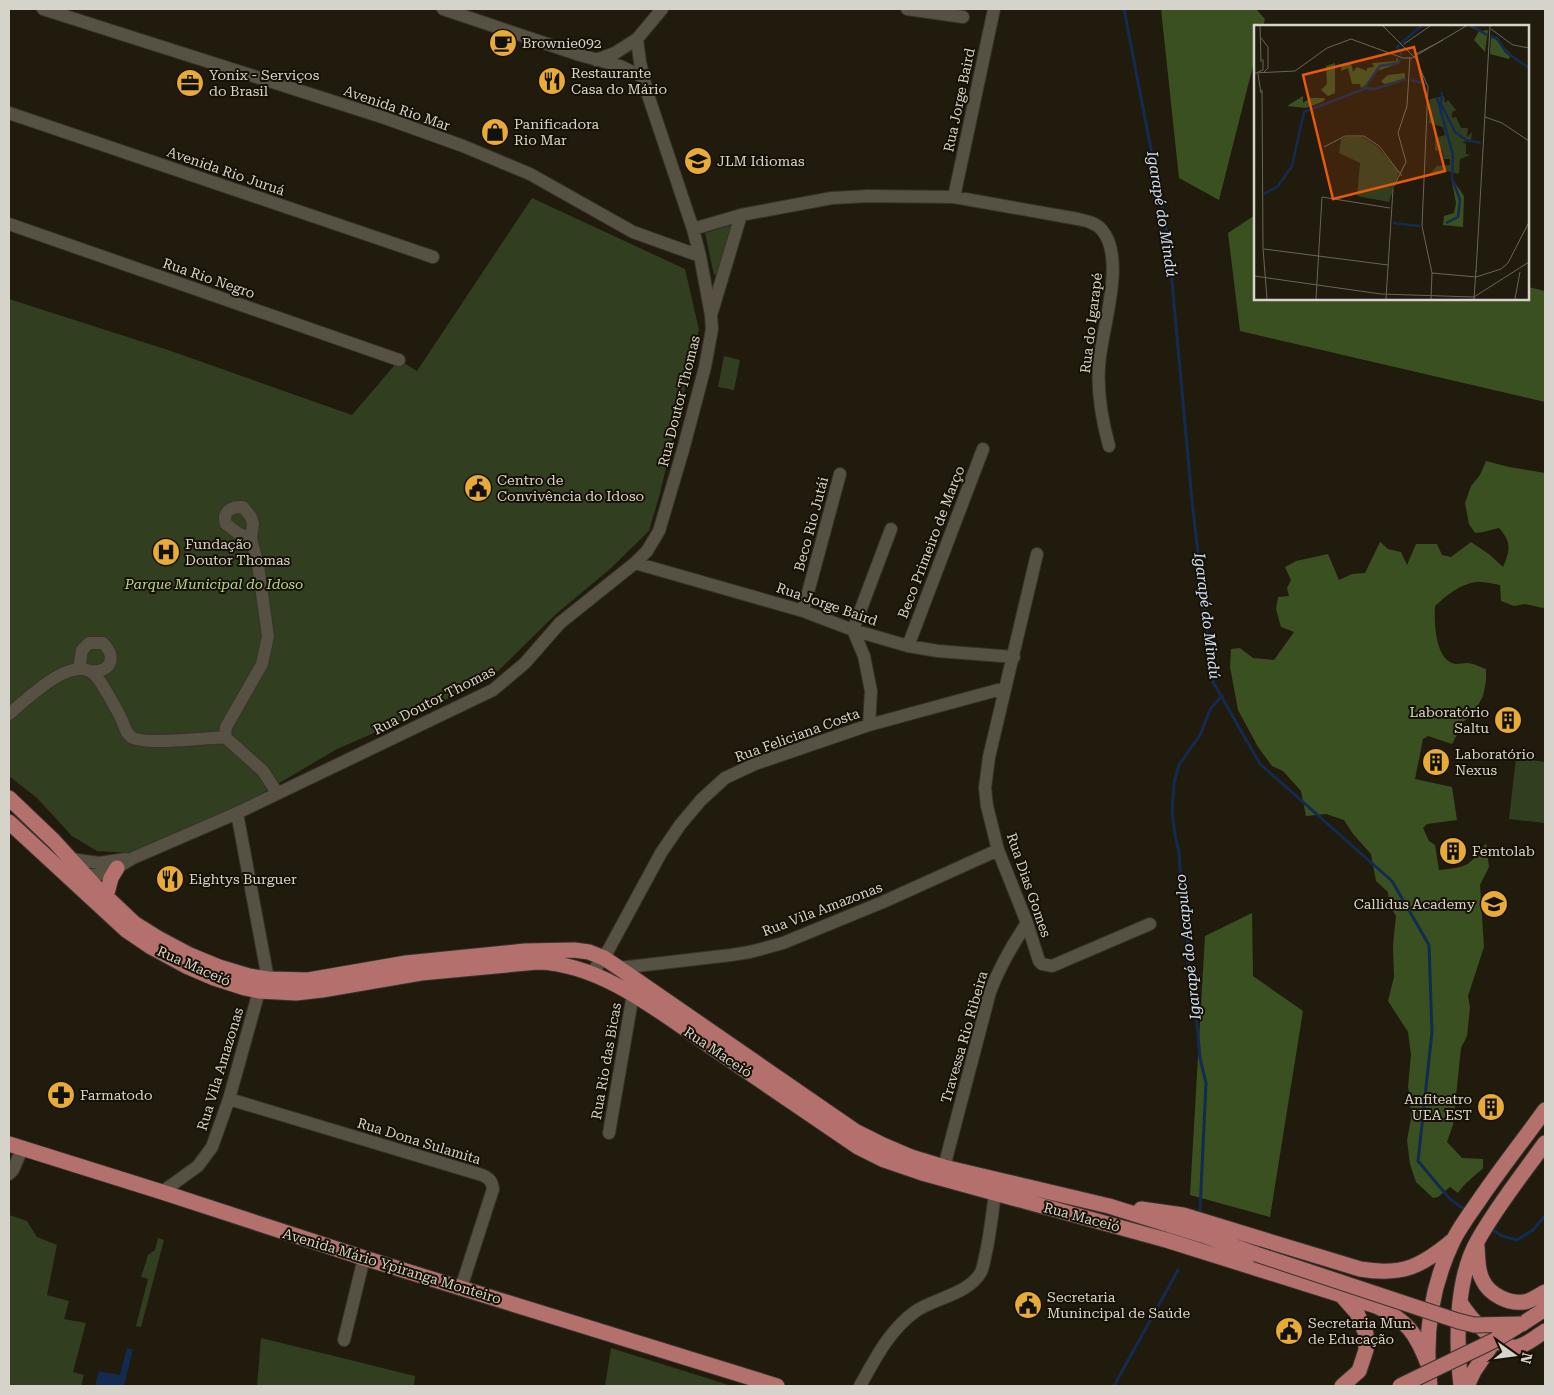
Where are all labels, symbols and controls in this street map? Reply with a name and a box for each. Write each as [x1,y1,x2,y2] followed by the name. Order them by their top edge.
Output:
[1254,25,1529,300] inset map
[488,28,518,58] cafe icon: Brownie092
[522,35,602,51] place label: Brownie092
[940,47,978,153] street label: Rua Jorge Baird
[571,65,667,97] place label: Restaurante Casa do Mário
[537,66,567,96] restaurant icon: Restaurante Casa do Mário
[209,67,320,99] place label: Yonix - Serviços do Brasil
[175,68,205,98] office icon: Yonix - Serviços do Brasil
[342,82,452,134] street label: Avenida Rio Mar
[514,116,600,148] place label: Panificadora Rio Mar
[480,117,510,147] shop icon: Panificadora Rio Mar
[165,143,287,199] street label: Avenida Rio Juruá
[683,146,713,176] school or university icon: JLM Idiomas
[1143,149,1181,278] water label: Igarapé do Mindú
[717,153,805,169] place label: JLM Idiomas
[161,255,257,301] street label: Rua Rio Negro
[1077,272,1105,374] street label: Rua do Igarapé
[655,333,703,468] street label: Rua Doutor Thomas
[894,463,968,621] street label: Beco Primeiro de Março
[497,472,644,504] place label: Centro de Convivência do Idoso
[463,473,493,503] public building icon: Centro de Convivência do Idoso
[791,475,831,573] street label: Beco Rio Jutái
[185,536,291,568] place label: Fundação Doutor Thomas
[151,537,181,567] hospital icon: Fundação Doutor Thomas
[1190,551,1224,680] water label: Igarapé do Mindú
[124,576,303,592] park label: Parque Municipal do Idoso
[774,579,880,629] street label: Rua Jorge Baird
[370,662,498,738] street label: Rua Doutor Thomas
[1409,704,1489,736] place label: Laboratório Saltu
[732,705,862,765] street label: Rua Feliciana Costa
[1493,705,1523,735] building icon: Laboratório Saltu
[1455,746,1535,778] place label: Laboratório Nexus
[1421,747,1451,777] building icon: Laboratório Nexus
[1004,831,1054,940] street label: Rua Dias Gomes
[1438,836,1468,866] building icon: Femtolab
[1472,843,1535,859] place label: Femtolab
[155,864,185,894] restaurant icon: Eightys Burguer
[189,871,297,887] place label: Eightys Burguer
[1171,873,1205,1022] water label: Igarapé do Acapulco
[760,879,885,939] street label: Rua Vila Amazonas
[1479,889,1509,919] school or university icon: Callidus Academy
[1354,896,1476,912] place label: Callidus Academy
[155,943,233,989] street label: Rua Maceió
[937,969,991,1105] street label: Travessa Rio Ribeira
[588,1001,624,1121] street label: Rua Rio das Bicas
[194,1005,246,1132] street label: Rua Vila Amazonas
[681,1023,755,1081] street label: Rua Maceió
[46,1080,76,1110] pharmacy icon: Farmatodo
[80,1087,153,1103] place label: Farmatodo
[1404,1091,1472,1123] place label: Anfiteatro UEA EST
[1476,1092,1506,1122] building icon: Anfiteatro UEA EST
[355,1115,483,1168] street label: Rua Dona Sulamita
[1042,1199,1122,1235] street label: Rua Maceió
[281,1225,503,1307] street label: Avenida Mário Ypiranga Monteiro
[1047,1289,1191,1321] place label: Secretaria Munincipal de Saúde
[1013,1290,1043,1320] public building icon: Secretaria Munincipal de Saúde
[1308,1315,1415,1347] place label: Secretaria Mun. de Educação
[1274,1316,1304,1346] public building icon: Secretaria Mun. de Educação
[1489,1330,1539,1380] north arrow
[1517,1351,1536,1366] text: N

